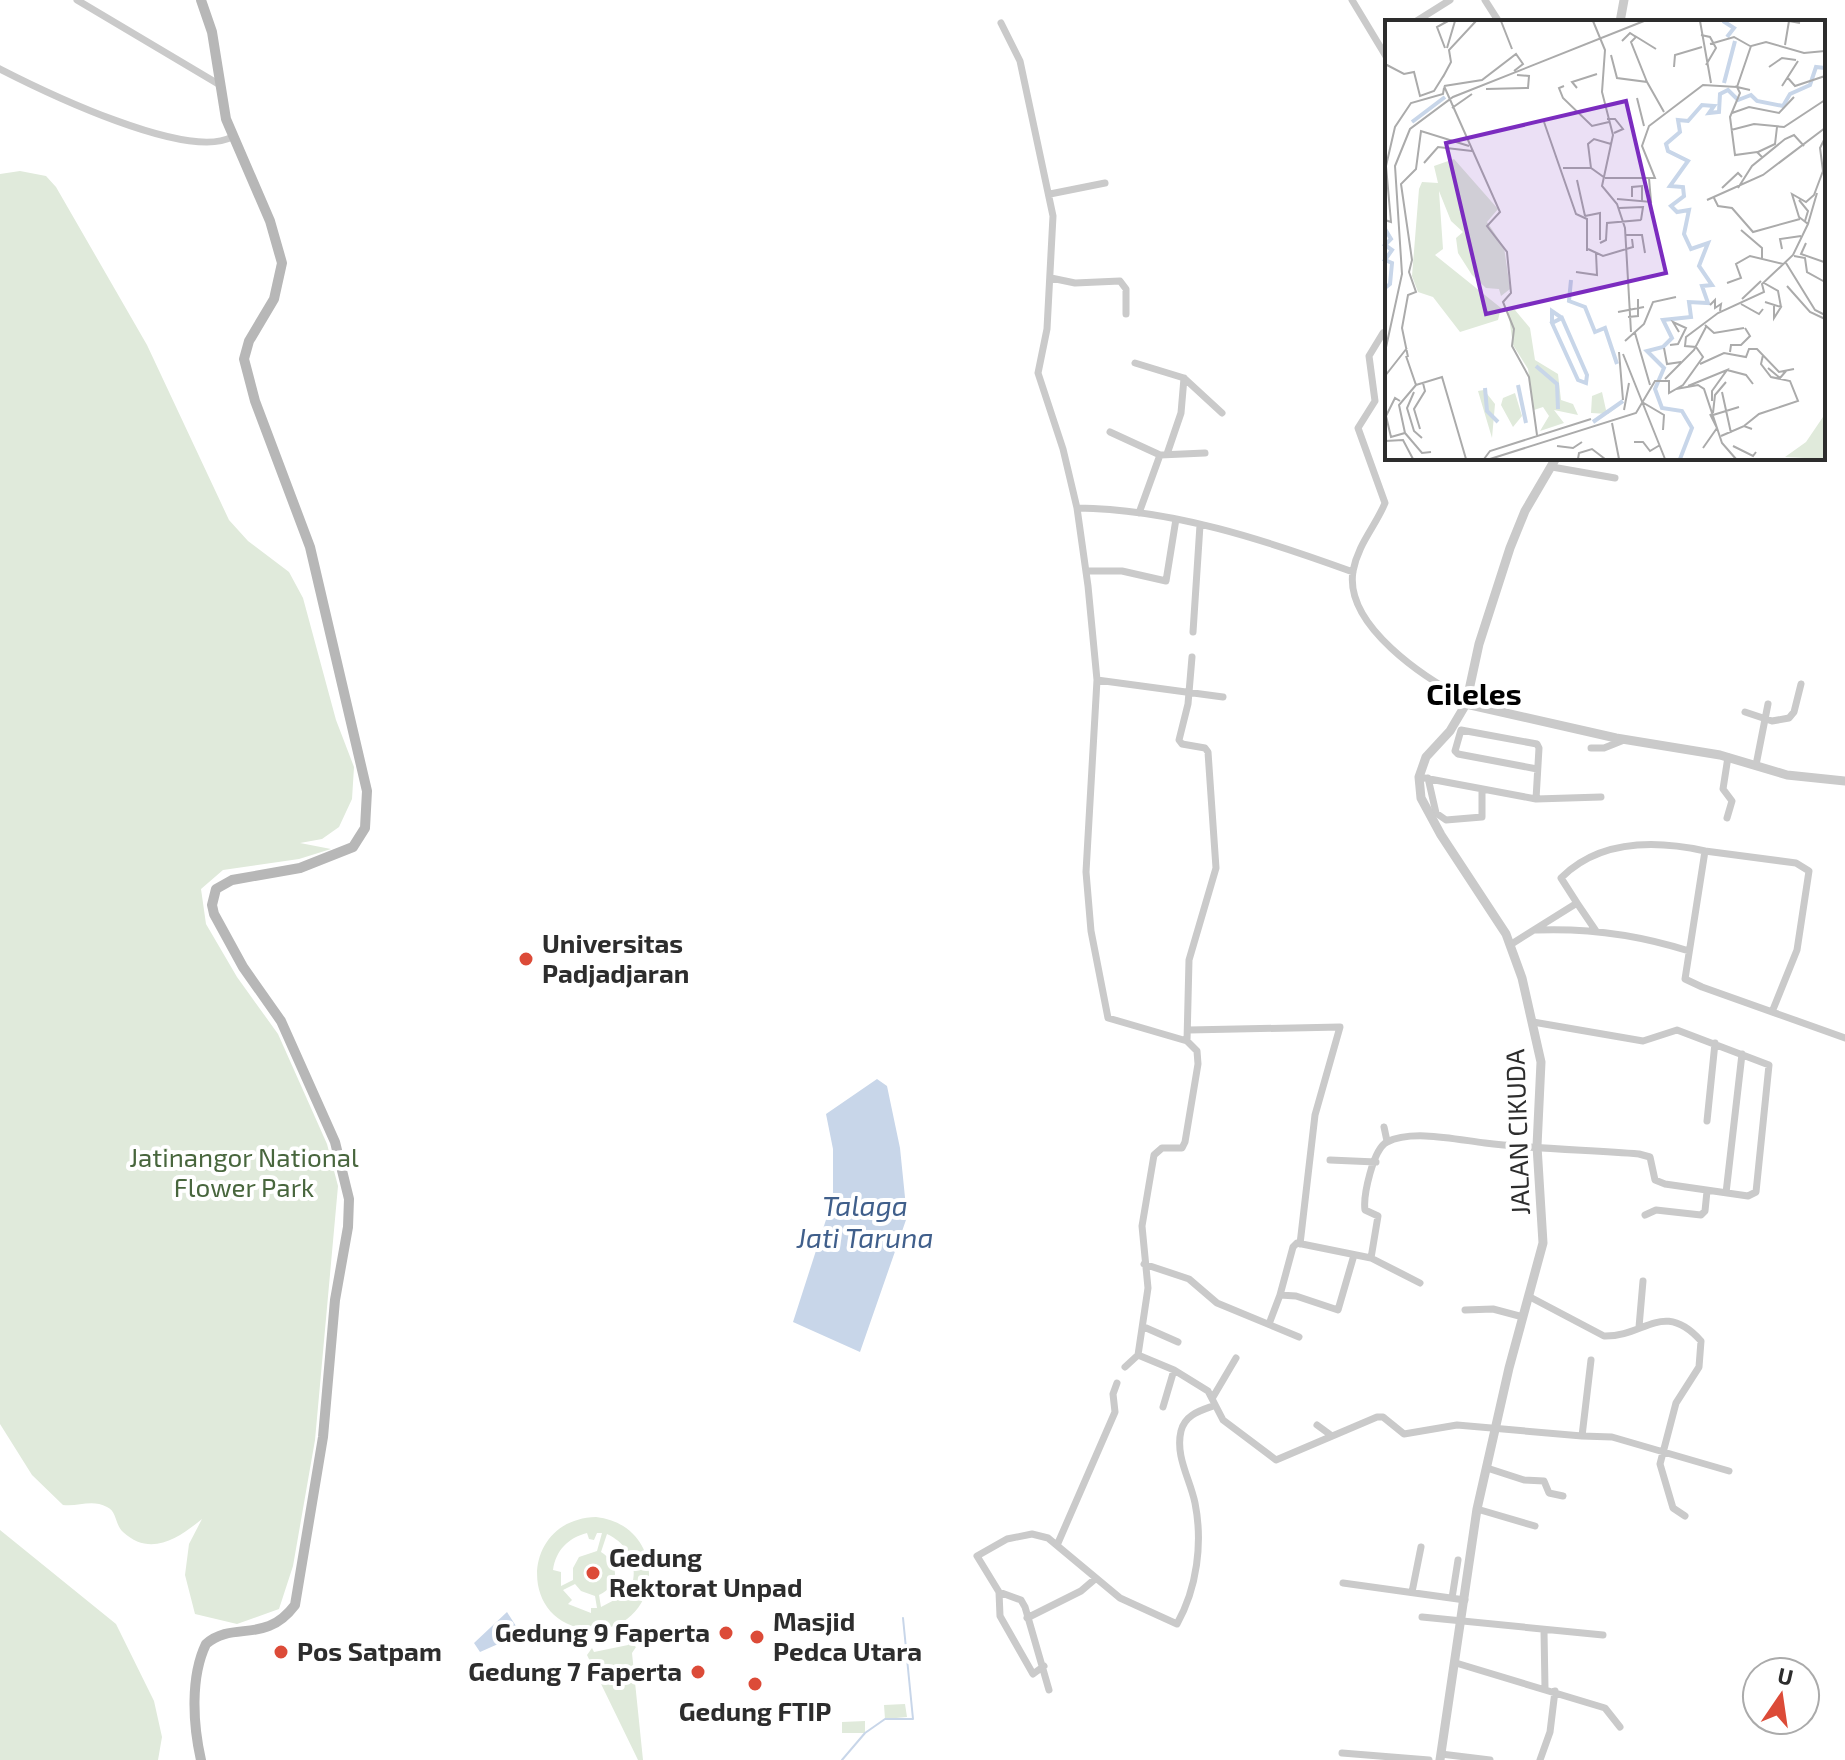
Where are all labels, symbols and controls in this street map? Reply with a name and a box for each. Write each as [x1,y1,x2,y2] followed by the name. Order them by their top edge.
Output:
[1385,20,1825,460] inset map
[1426,675,1522,711] district label: Cileles
[542,927,689,988] place label: Universitas Padjadjaran
[517,950,535,968] marker: Universitas Padjadjaran
[1498,1048,1535,1216] street label: JALAN CIKUDA
[129,1141,359,1202] park label: Jatinangor National Flower Park
[796,1188,933,1254] water label: Talaga Jati Taruna
[609,1541,802,1602] place label: Gedung Rektorat Unpad
[584,1564,602,1582] marker: Gedung Rektorat Unpad
[773,1605,922,1666] place label: Masjid Pedca Utara
[495,1616,710,1647] place label: Gedung 9 Faperta
[717,1624,735,1642] marker: Gedung 9 Faperta
[748,1628,766,1646] marker: Masjid Pedca Utara
[297,1635,442,1666] place label: Pos Satpam
[272,1643,290,1661] marker: Pos Satpam
[468,1655,682,1686] place label: Gedung 7 Faperta
[1741,1656,1821,1736] north arrow
[1775,1661,1796,1690] text: U
[689,1663,707,1681] marker: Gedung 7 Faperta
[746,1675,764,1693] marker: Gedung FTIP
[679,1695,831,1726] place label: Gedung FTIP

